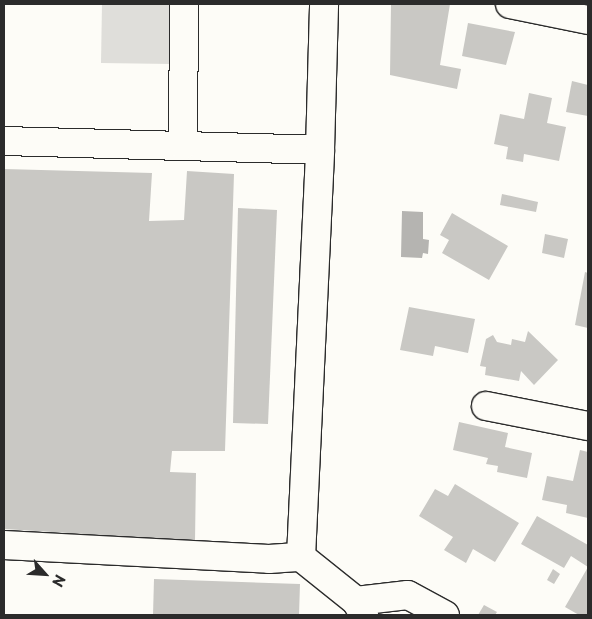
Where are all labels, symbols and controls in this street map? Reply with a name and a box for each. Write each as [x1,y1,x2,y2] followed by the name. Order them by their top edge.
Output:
[20,549,70,599] north arrow
[47,571,71,590] text: N

